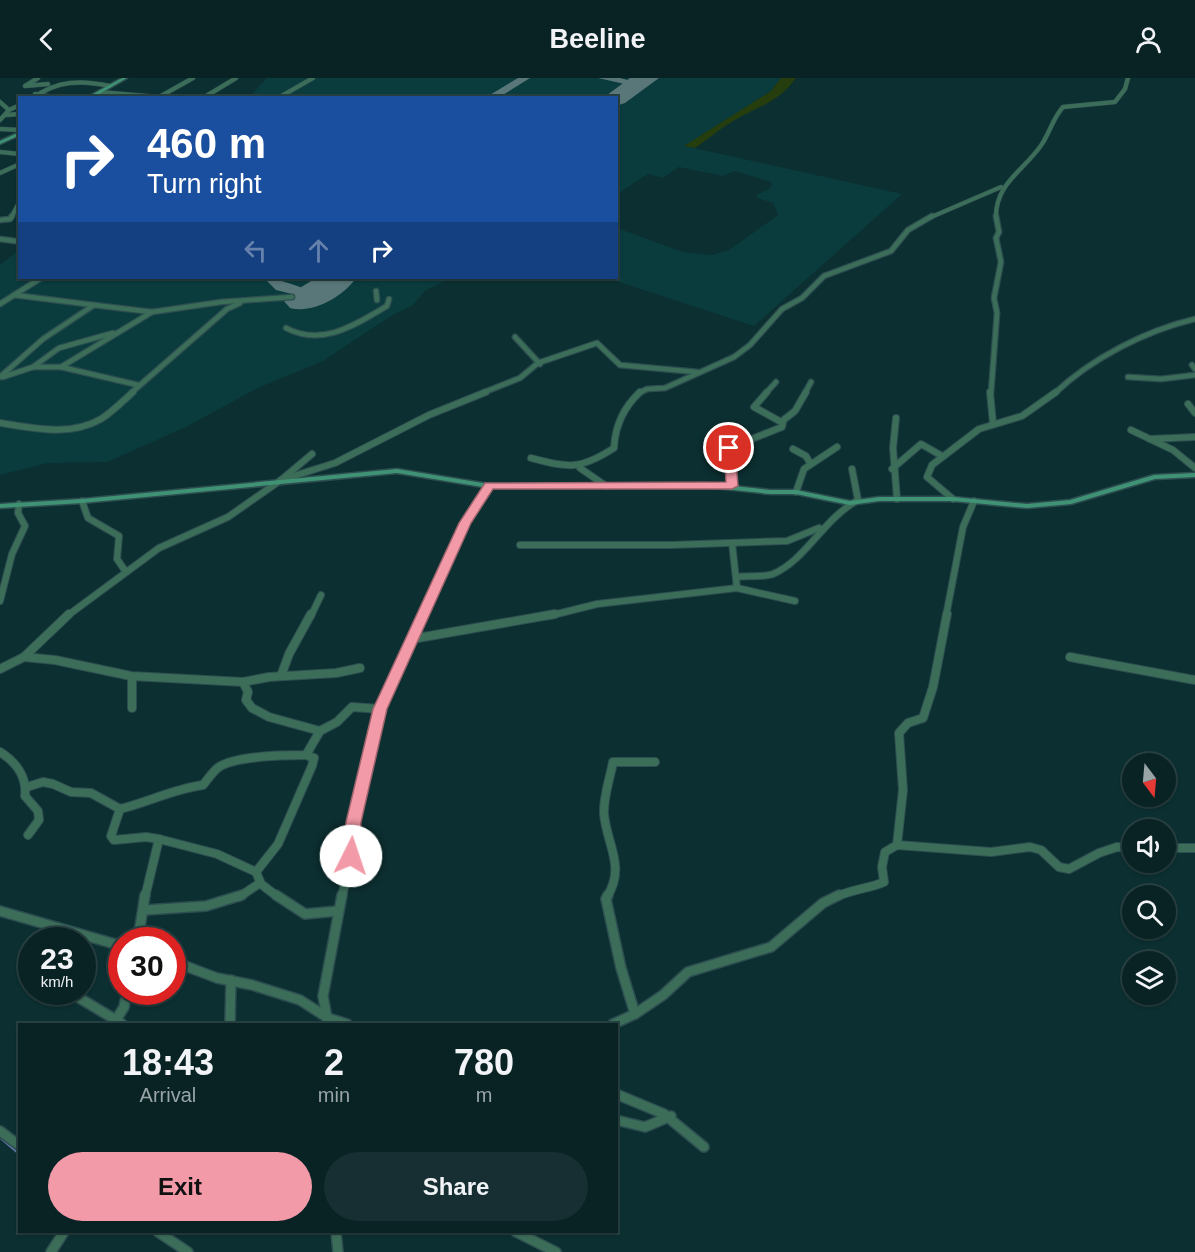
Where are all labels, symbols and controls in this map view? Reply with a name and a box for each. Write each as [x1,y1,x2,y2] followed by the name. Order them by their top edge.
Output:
[30,23,63,56] icon: back
[1132,23,1165,56] icon: person
[549,24,646,54] text: Beeline
[48,120,126,198] icon: right
[147,120,266,167] text: 460 m
[147,169,262,199] text: Turn right
[239,234,272,267] icon: left
[302,234,335,267] icon: ahead
[365,234,398,267] icon: right
[703,422,754,473] pin
[712,431,745,464] icon: arrive
[1122,753,1176,807] north arrow
[1122,753,1176,1005] map controls
[1122,819,1176,873] button: sound
[319,824,383,888] position arrow
[1122,885,1176,939] button: search
[108,927,186,1005] speed limit sign: 30
[40,942,74,975] text: 23
[1122,951,1176,1005] button: layers
[41,973,73,990] text: km/h
[122,1042,214,1083] text: 18:43
[324,1042,344,1083] text: 2
[454,1042,514,1083] text: 780
[140,1084,196,1106] text: Arrival
[318,1084,350,1106] text: min
[476,1084,492,1106] text: m
[48,1152,312,1221] button: Exit
[324,1152,588,1221] button: Share

